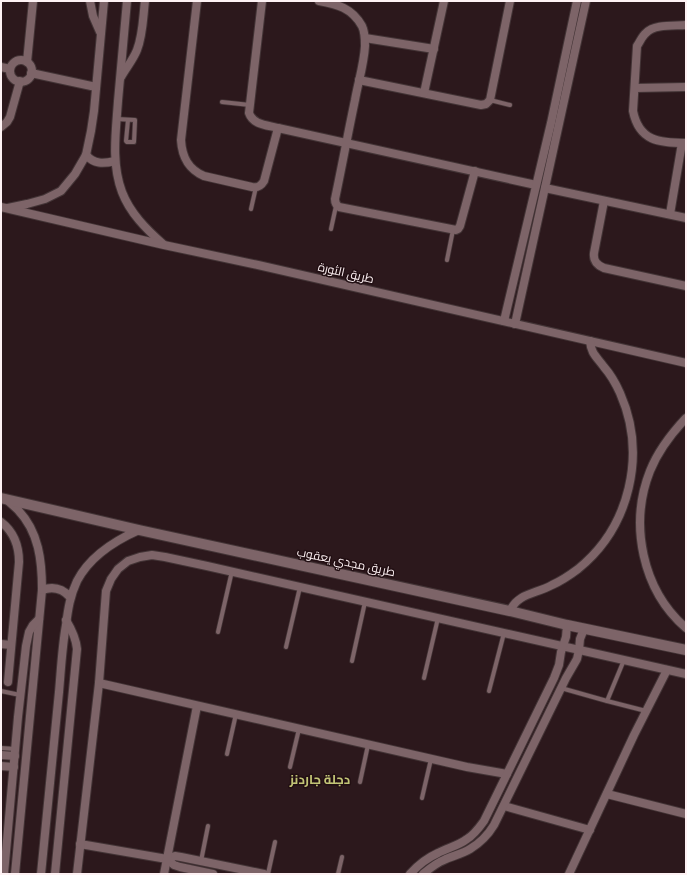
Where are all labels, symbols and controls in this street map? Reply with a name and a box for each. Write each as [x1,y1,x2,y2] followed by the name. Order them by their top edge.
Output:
[316,259,376,287] street label: طريق الثورة
[295,544,397,582] street label: طريق مجدي يعقوب
[289,771,350,788] district label: دجلة جاردنز

